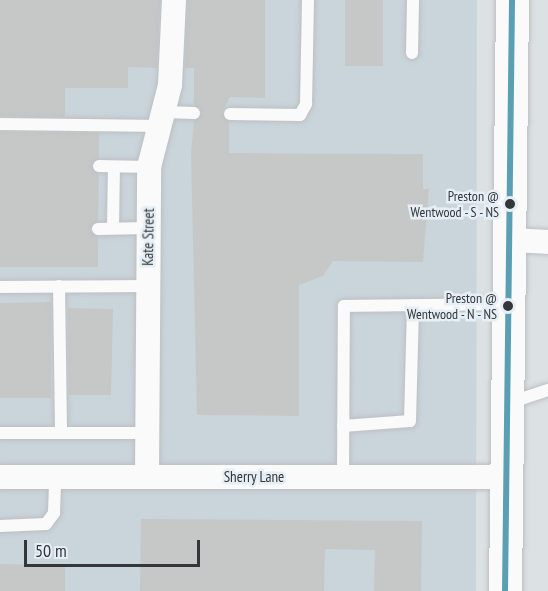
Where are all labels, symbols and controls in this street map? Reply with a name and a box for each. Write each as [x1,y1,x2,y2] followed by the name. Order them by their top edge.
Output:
[408,188,499,220] place label: Preston @ Wentwood - S - NS
[504,198,516,210] marker: Preston @ Wentwood - S - NS
[138,208,158,266] street label: Kate Street
[405,290,497,322] place label: Preston @ Wentwood - N - NS
[502,300,514,312] marker: Preston @ Wentwood - N - NS
[223,468,285,486] street label: Sherry Lane
[27,528,202,566] scale bar
[35,539,67,562] text: 50 m

